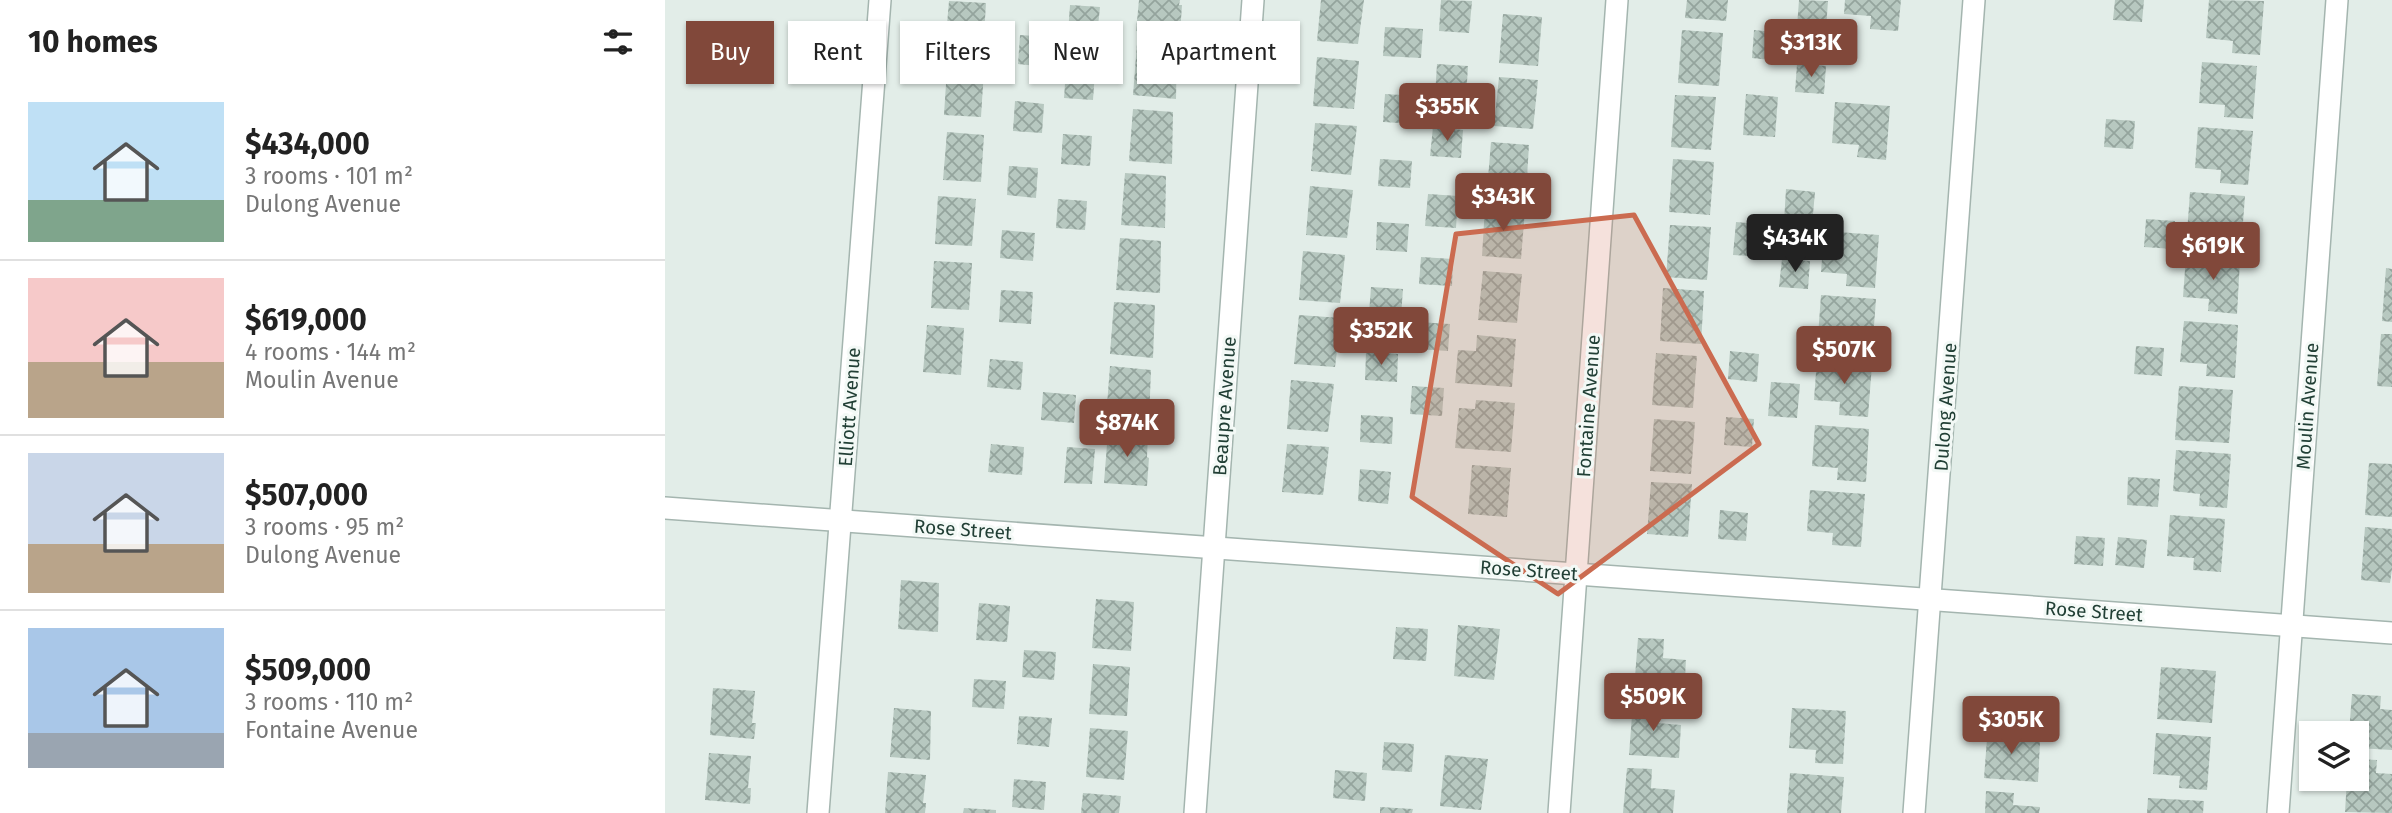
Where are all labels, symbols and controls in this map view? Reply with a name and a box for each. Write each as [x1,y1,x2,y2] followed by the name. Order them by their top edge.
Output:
[1762,20,1860,79] pin: $313K
[686,21,774,84] chip: Buy
[788,21,886,84] chip: Rent
[900,21,1015,84] chip: Filters
[1029,21,1123,84] chip: New
[1137,21,1300,84] chip: Apartment
[599,23,637,61] icon: filters
[28,24,158,60] text: 10 homes
[1780,28,1842,56] text: $313K
[1398,83,1496,143] pin: $355K
[1415,92,1479,120] text: $355K
[245,126,370,162] text: $434,000
[84,130,168,214] icon: home
[245,162,413,190] text: 3 rooms · 101 m²
[1454,174,1552,233] pin: $343K
[1471,182,1535,210] text: $343K
[245,190,401,218] text: Dulong Avenue
[1746,215,1844,274] pin: $434K
[2164,222,2262,282] pin: $619K
[1763,223,1827,251] text: $434K
[2182,231,2244,259] text: $619K
[245,302,367,338] text: $619,000
[84,306,168,390] icon: home
[1332,308,1430,367] pin: $352K
[1349,316,1413,344] text: $352K
[1795,326,1893,386] pin: $507K
[1572,334,1605,478] street label: Fontaine Avenue
[1812,335,1876,363] text: $507K
[1208,336,1241,476] street label: Beaupre Avenue
[245,338,416,366] text: 4 rooms · 144 m²
[1930,342,1961,472] street label: Dulong Avenue
[2292,342,2323,470] street label: Moulin Avenue
[834,347,865,467] street label: Elliott Avenue
[245,366,399,394] text: Moulin Avenue
[1078,400,1176,459] pin: $874K
[1095,408,1159,436] text: $874K
[245,477,368,513] text: $507,000
[84,481,168,565] icon: home
[245,513,404,541] text: 3 rooms · 95 m²
[913,515,1013,544] street label: Rose Street
[245,541,401,569] text: Dulong Avenue
[1479,556,1579,585] street label: Rose Street
[2044,597,2144,626] street label: Rose Street
[245,652,371,688] text: $509,000
[84,656,168,740] icon: home
[1604,674,1702,733] pin: $509K
[1620,682,1686,710] text: $509K
[245,688,413,716] text: 3 rooms · 110 m²
[1962,696,2060,756] pin: $305K
[1979,705,2043,733] text: $305K
[245,716,418,744] text: Fontaine Avenue
[2299,721,2369,791] map controls
[2299,721,2369,791] button: layers

